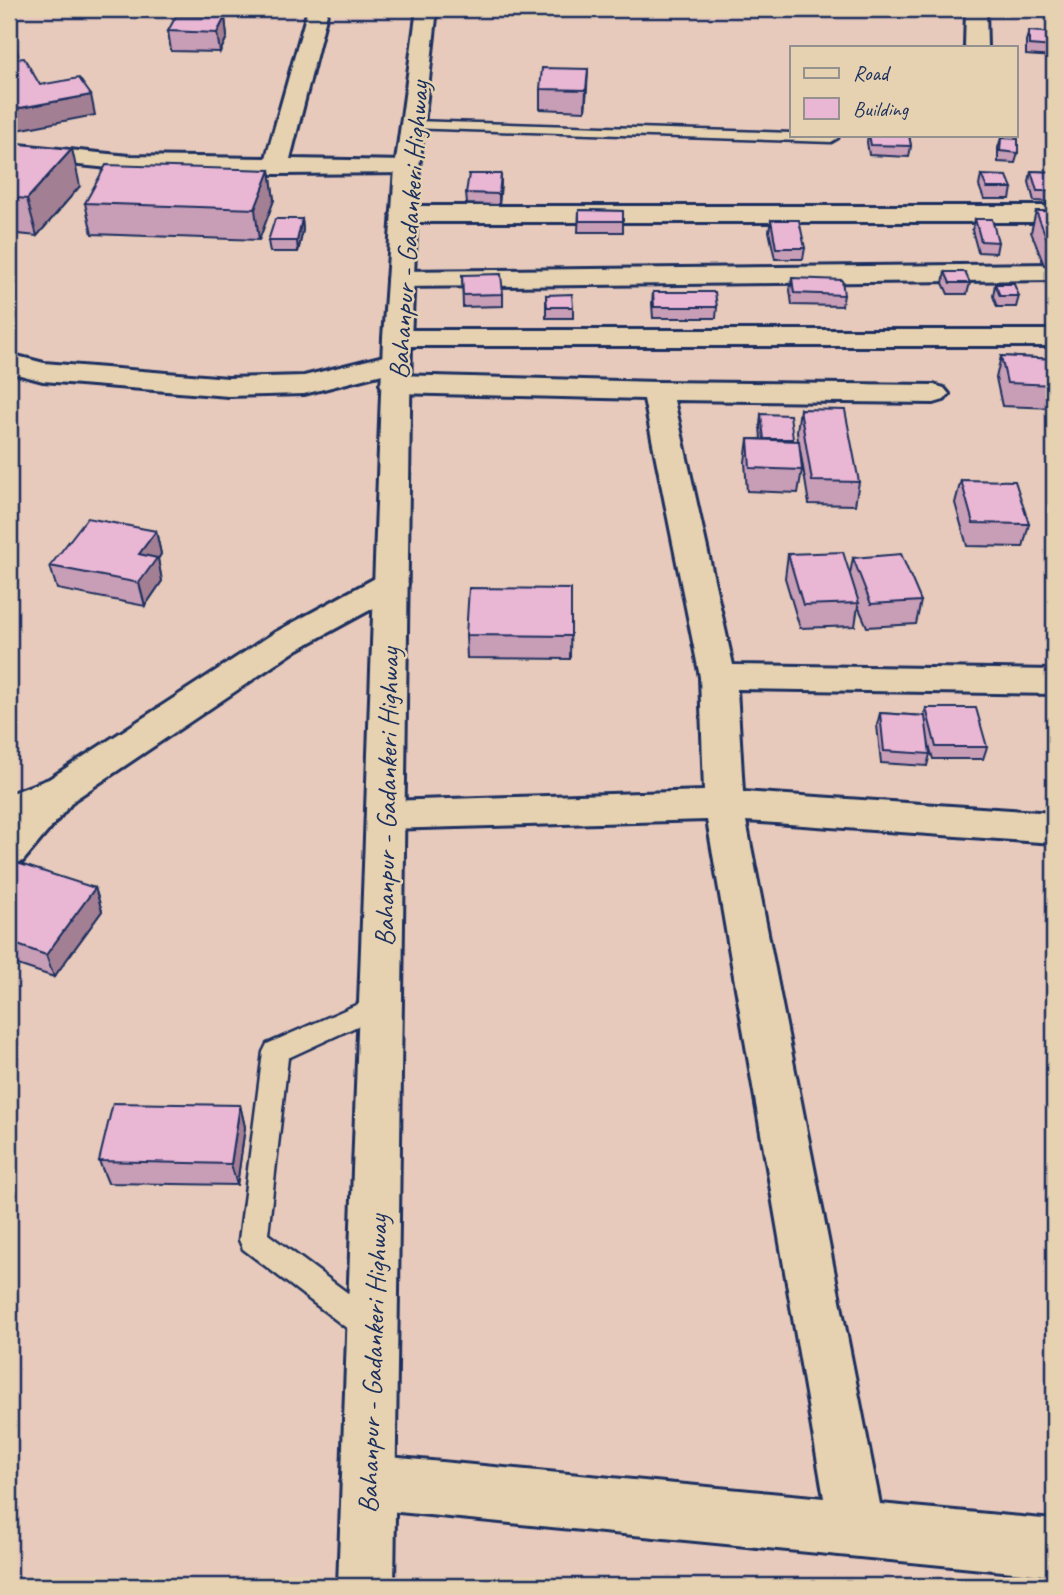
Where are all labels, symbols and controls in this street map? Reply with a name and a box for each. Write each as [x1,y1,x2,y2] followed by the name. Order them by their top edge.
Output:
[790,46,1018,136] legend
[853,60,892,86] text: Road
[381,77,437,380] street label: Bahanpur - Gadankeri Highway
[853,96,910,122] text: Building
[366,645,407,947] street label: Bahanpur - Gadankeri Highway
[350,1212,395,1514] street label: Bahanpur - Gadankeri Highway

